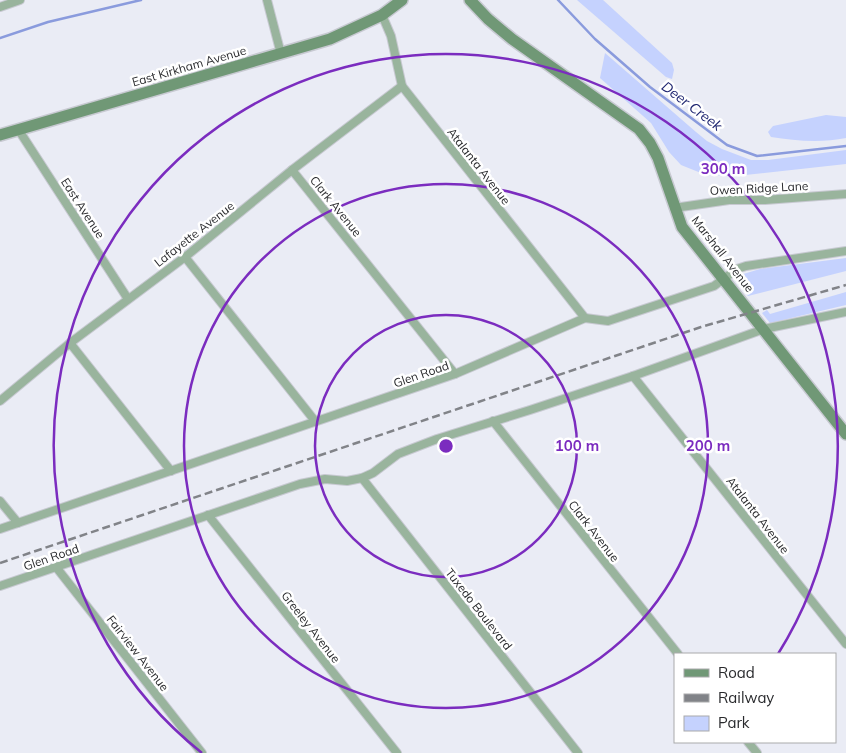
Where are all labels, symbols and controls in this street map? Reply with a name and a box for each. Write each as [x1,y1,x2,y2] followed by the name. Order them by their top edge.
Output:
[130,43,248,89] street label: East Kirkham Avenue
[658,77,727,135] water label: Deer Creek
[444,125,514,207] street label: Atalanta Avenue
[701,159,745,178] text: 300 m
[307,173,365,239] street label: Clark Avenue
[58,175,108,241] street label: East Avenue
[709,178,809,198] street label: Owen Ridge Lane
[151,198,237,270] street label: Lafayette Avenue
[689,213,757,295] street label: Marshall Avenue
[391,358,451,390] street label: Glen Road
[555,436,599,455] text: 100 m
[686,436,730,455] text: 200 m
[437,437,455,455] centre of rings
[723,474,793,556] street label: Atalanta Avenue
[565,497,623,565] street label: Clark Avenue
[21,541,81,573] street label: Glen Road
[442,565,516,653] street label: Tuxedo Boulevard
[278,588,344,666] street label: Greeley Avenue
[104,612,172,694] street label: Fairview Avenue
[674,653,836,743] legend
[718,663,755,682] text: Road
[718,688,774,707] text: Railway
[718,713,750,732] text: Park

